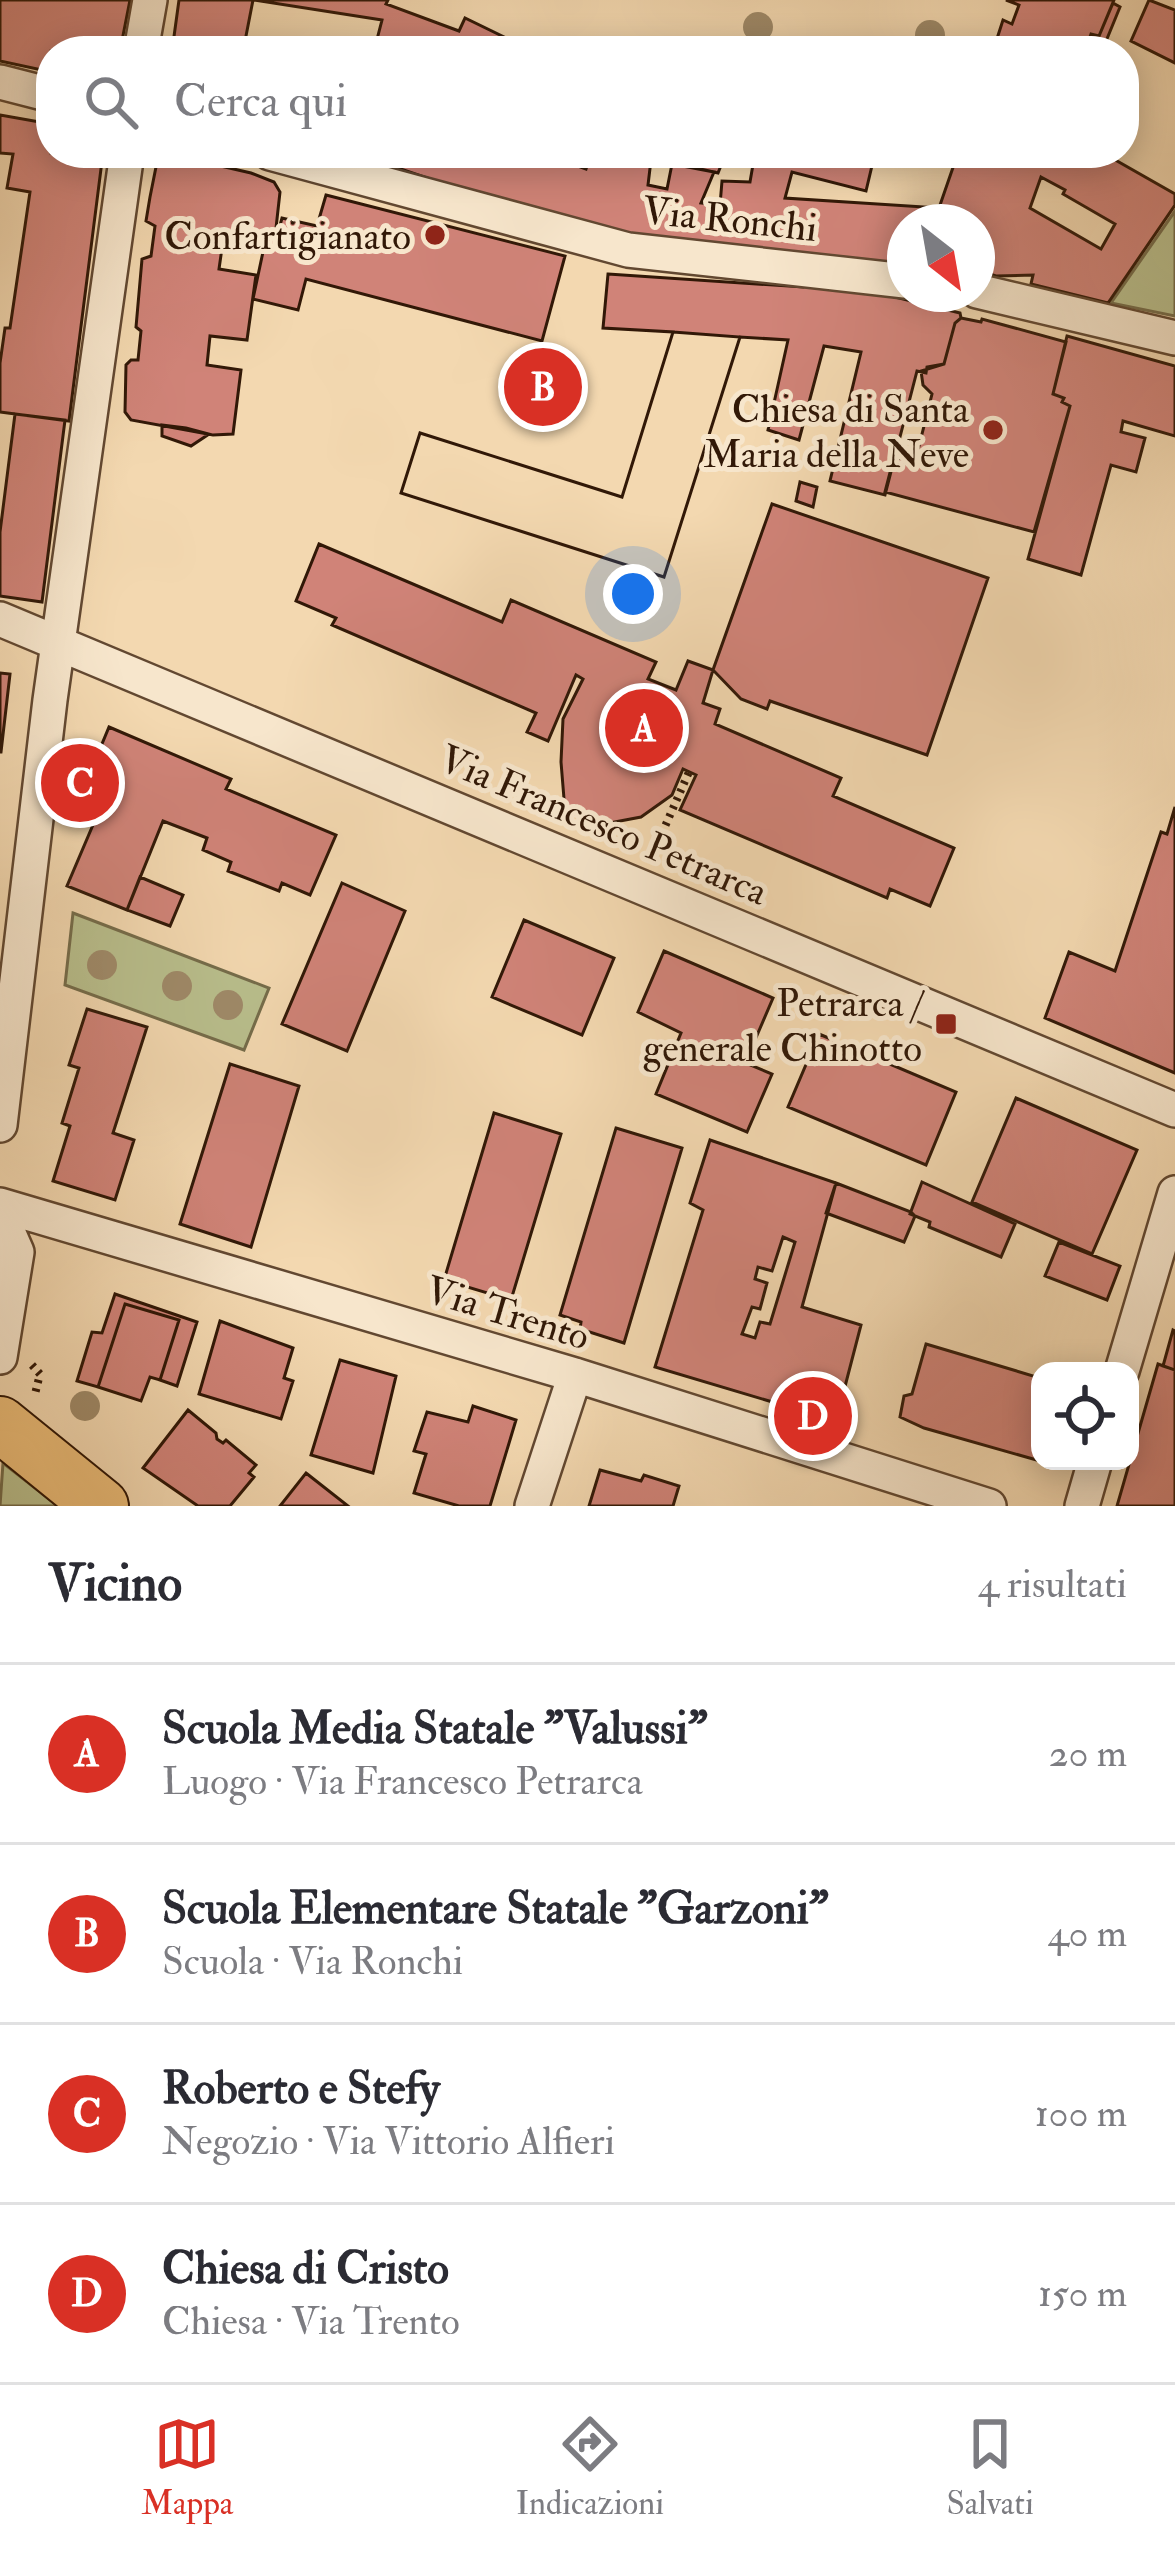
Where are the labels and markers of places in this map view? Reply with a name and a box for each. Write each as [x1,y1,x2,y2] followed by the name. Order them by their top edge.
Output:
[164,212,411,261] place label: Confartigianato
[422,222,448,248] marker: Confartigianato
[504,342,582,432] pin: B
[703,385,970,479] place label: Chiesa di Santa Maria della Neve
[980,417,1006,443] marker: Chiesa di Santa Maria della Neve
[605,683,683,773] pin: A
[41,738,119,828] pin: C
[643,979,926,1073] place label: Petrarca / generale Chinotto
[933,1011,959,1037] marker: Petrarca / generale Chinotto
[774,1371,852,1461] pin: D

